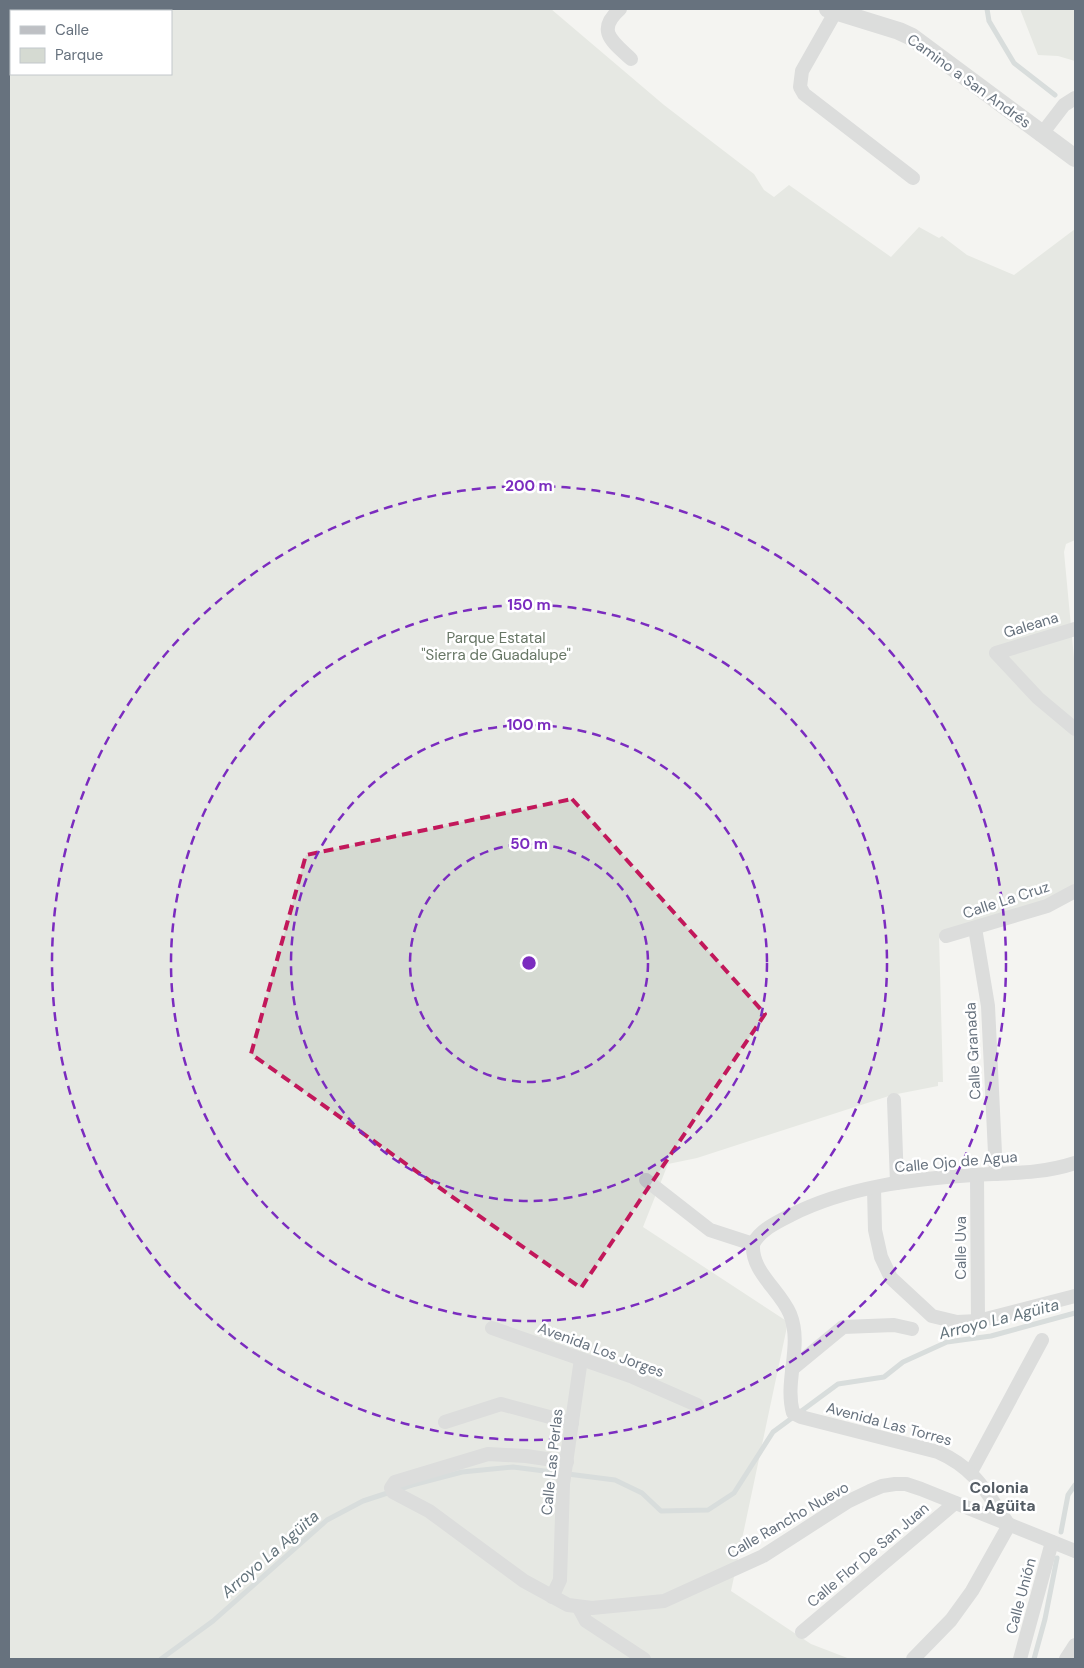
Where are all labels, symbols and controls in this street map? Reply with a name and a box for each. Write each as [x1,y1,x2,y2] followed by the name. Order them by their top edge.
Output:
[10,10,172,75] legend
[55,20,89,40] text: Calle
[903,29,1035,133] street label: Camino a San Andrés
[55,45,103,65] text: Parque
[505,476,553,496] text: 200 m
[508,595,551,615] text: 150 m
[1001,607,1061,643] street label: Galeana
[421,628,571,665] park label: Parque Estatal "Sierra de Guadalupe"
[507,715,551,735] text: 100 m
[510,834,548,854] text: 50 m
[960,877,1052,923] street label: Calle La Cruz
[520,954,538,972] centre of rings
[960,1002,986,1100] street label: Calle Granada
[894,1147,1018,1177] street label: Calle Ojo de Agua
[951,1216,971,1280] street label: Calle Uva
[936,1294,1061,1344] water label: Arroyo La Agüita
[535,1318,667,1382] street label: Avenida Los Jorges
[824,1398,954,1450] street label: Avenida Las Torres
[536,1408,568,1516] street label: Calle Las Perlas
[724,1477,853,1563] street label: Calle Rancho Nuevo
[962,1477,1036,1516] district label: Colonia La Agüita
[803,1498,933,1612] street label: Calle Flor De San Juan
[216,1506,323,1603] water label: Arroyo La Agüita
[1001,1556,1041,1636] street label: Calle Unión

